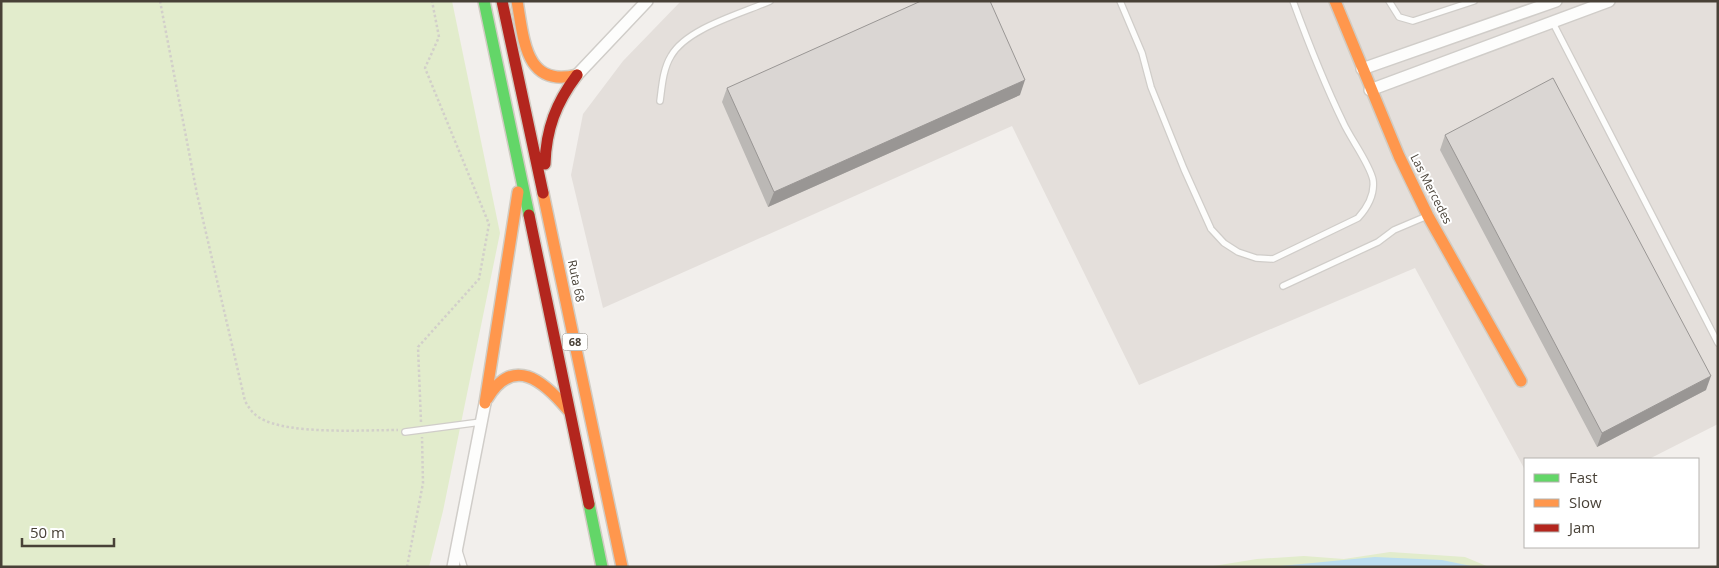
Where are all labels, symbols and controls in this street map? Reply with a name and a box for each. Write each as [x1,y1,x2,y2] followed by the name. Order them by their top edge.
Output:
[1407,151,1457,227] street label: Las Mercedes
[564,258,589,304] street label: Ruta 68
[562,334,588,351] road number: 68
[1524,458,1699,548] legend
[1569,467,1598,487] text: Fast
[1569,492,1602,512] text: Slow
[22,516,115,548] scale bar
[1567,517,1595,537] text: Jam
[30,522,65,542] text: 50 m

